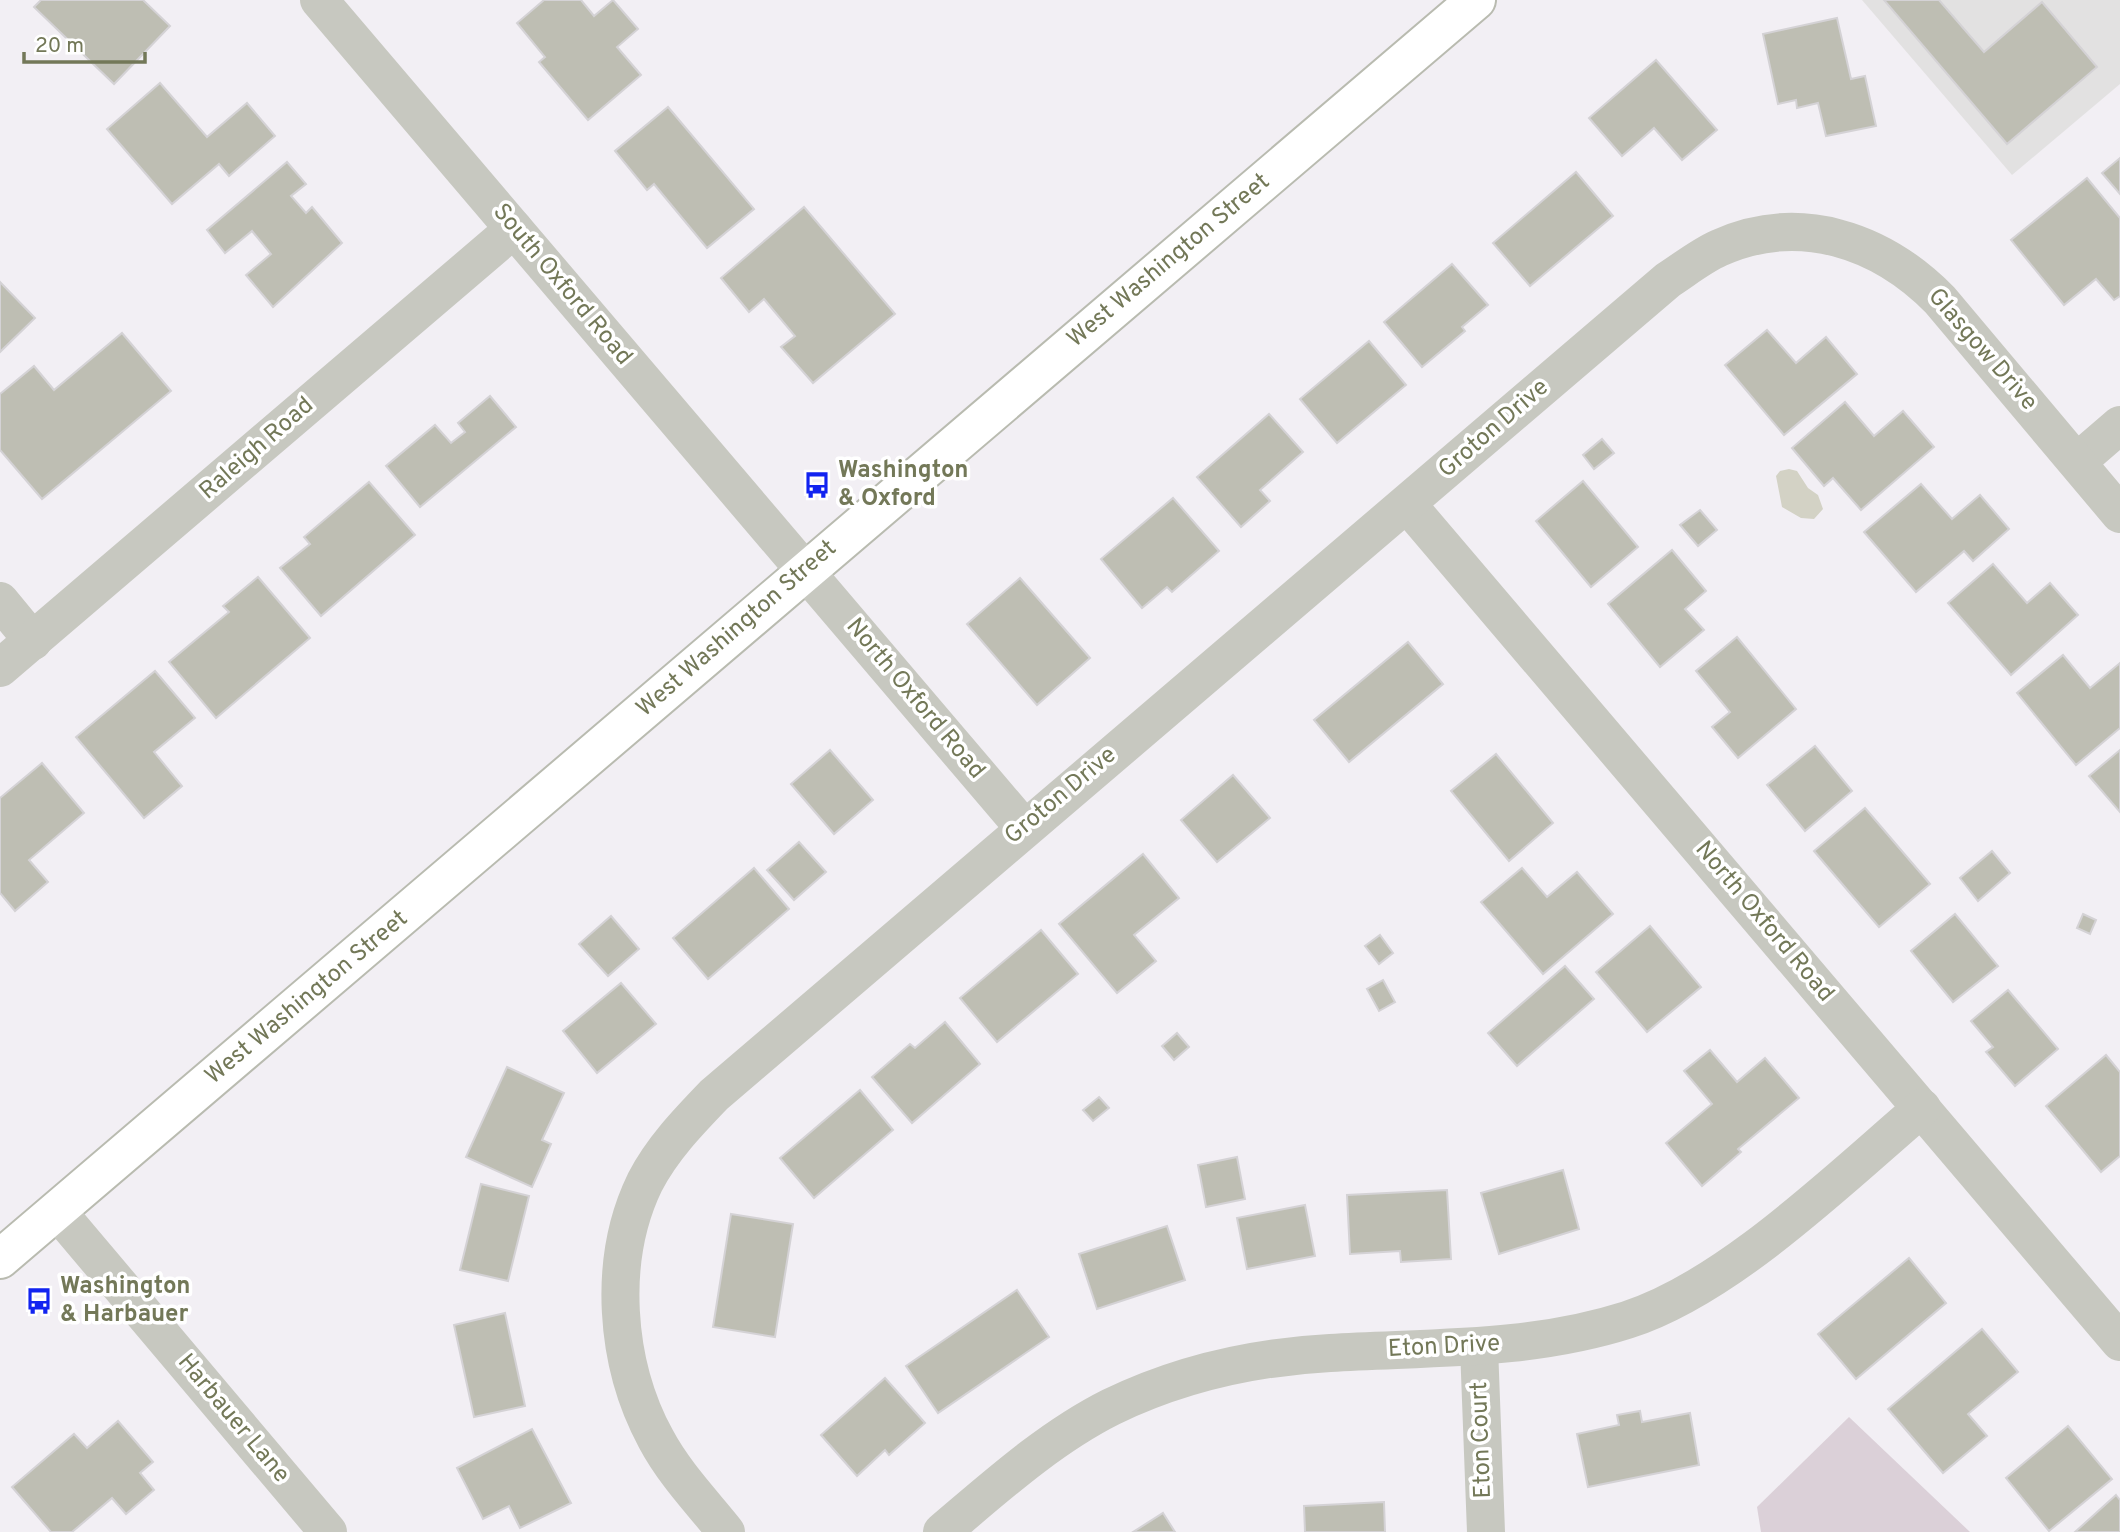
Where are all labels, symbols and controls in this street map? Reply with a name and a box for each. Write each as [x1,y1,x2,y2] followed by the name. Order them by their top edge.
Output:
[24,21,145,65] scale bar
[35,33,84,60] text: 20 m
[1062,167,1276,355] street label: West Washington Street
[486,198,638,372] street label: South Oxford Road
[1921,283,2043,417] street label: Glasgow Drive
[1433,373,1555,485] street label: Groton Drive
[194,391,320,507] street label: Raleigh Road
[838,456,969,514] place label: Washington & Oxford
[802,470,832,500] bus stop icon: Washington & Oxford
[631,534,843,724] street label: West Washington Street
[839,612,991,786] street label: North Oxford Road
[999,741,1123,851] street label: Groton Drive
[1688,835,1840,1009] street label: North Oxford Road
[200,904,414,1092] street label: West Washington Street
[60,1272,191,1330] place label: Washington & Harbauer
[24,1286,54,1316] bus stop icon: Washington & Harbauer
[1387,1329,1501,1365] street label: Eton Drive
[170,1348,296,1490] street label: Harbauer Lane
[1465,1381,1499,1499] street label: Eton Court

